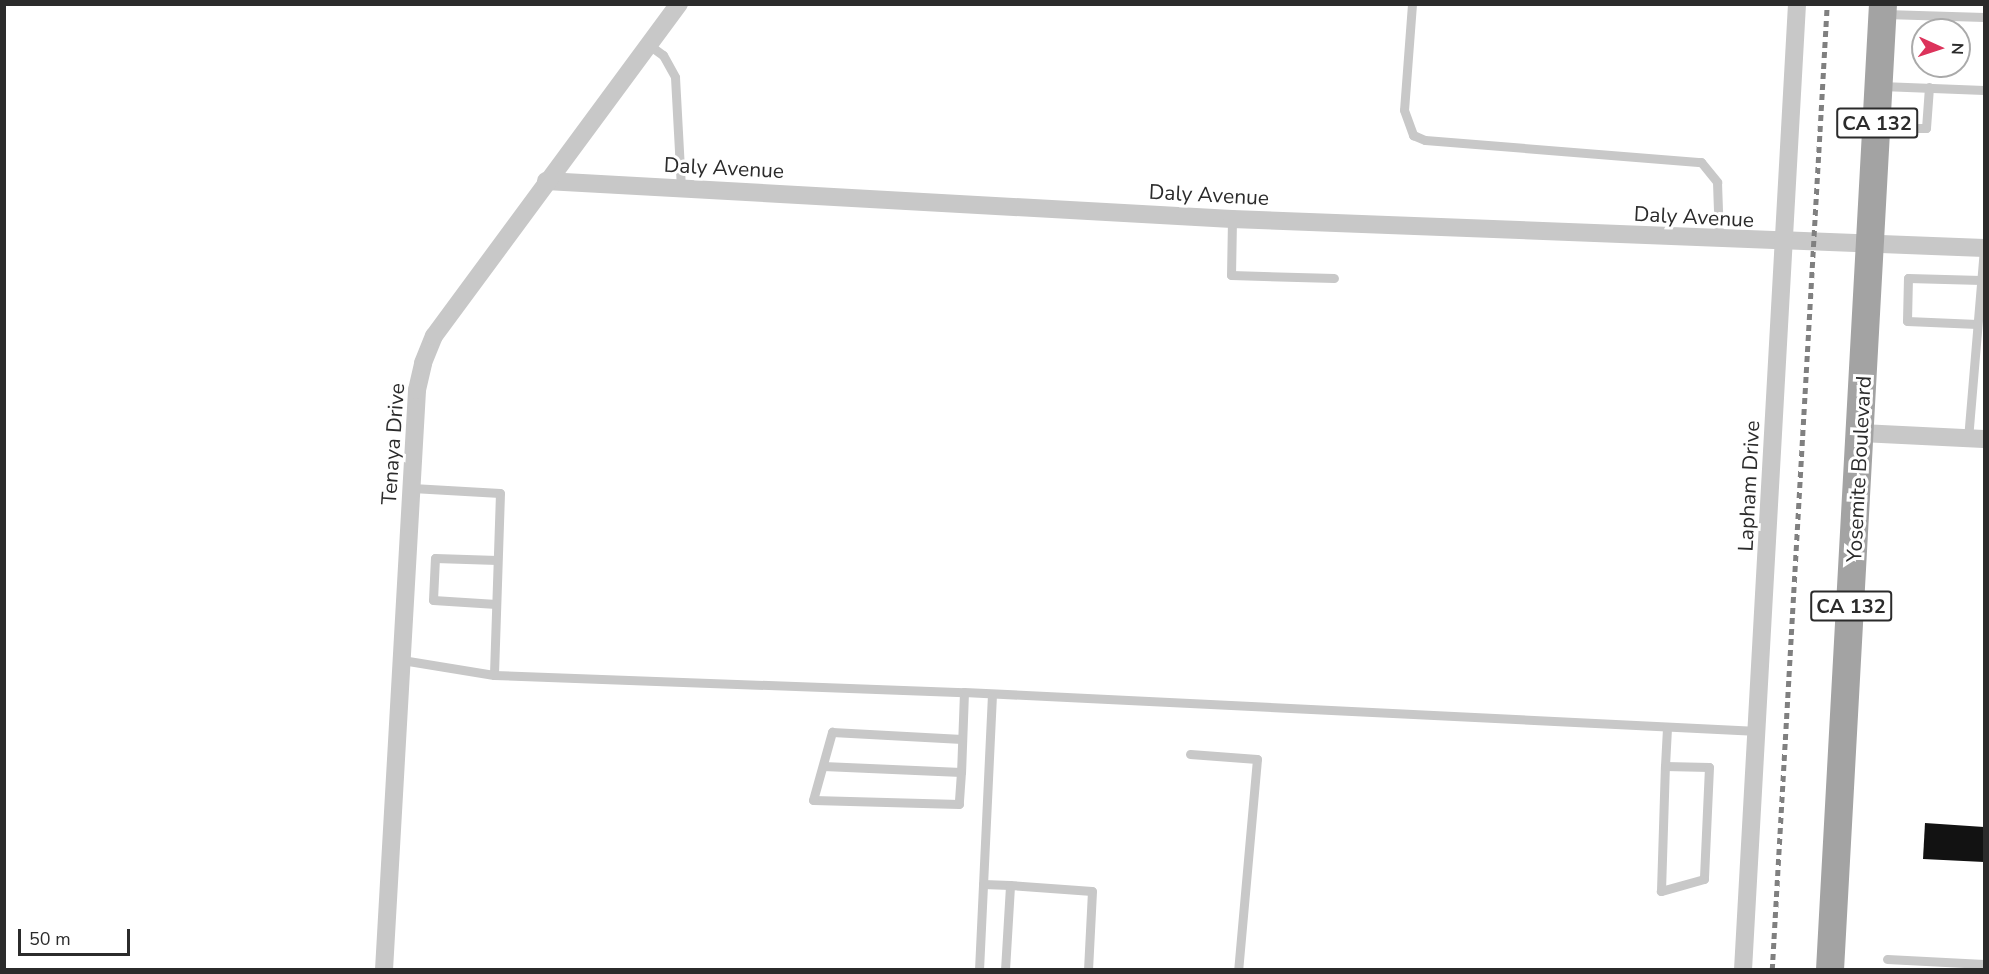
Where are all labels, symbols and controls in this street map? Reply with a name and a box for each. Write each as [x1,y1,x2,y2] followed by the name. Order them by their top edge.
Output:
[1911,18,1971,78] north arrow
[1946,42,1968,55] text: N
[1835,106,1919,140] road number: CA 132
[663,152,785,184] street label: Daly Avenue
[1148,179,1270,211] street label: Daly Avenue
[1633,201,1755,233] street label: Daly Avenue
[1842,375,1876,563] street label: Yosemite Boulevard
[376,382,410,506] street label: Tenaya Drive
[1733,420,1765,552] street label: Lapham Drive
[1809,589,1893,623] road number: CA 132
[21,917,134,955] scale bar
[29,927,71,951] text: 50 m

